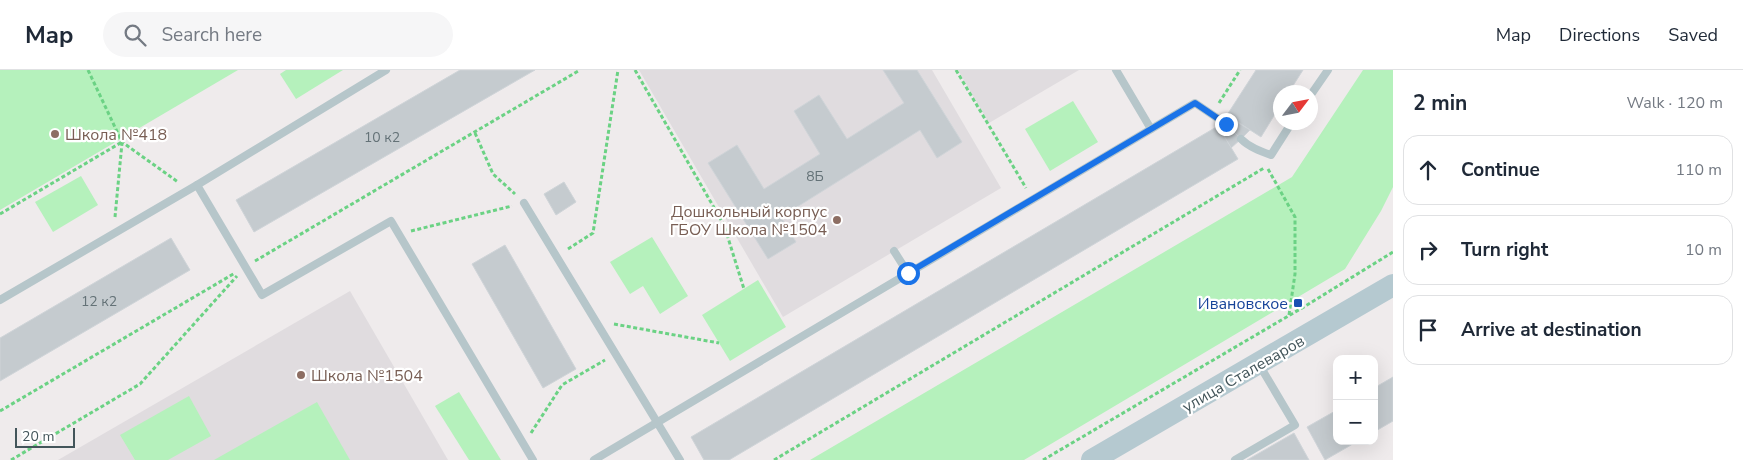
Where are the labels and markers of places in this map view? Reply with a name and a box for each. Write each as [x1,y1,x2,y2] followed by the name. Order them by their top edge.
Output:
[65,124,167,146] place label: Школа №418
[49,128,61,140] marker: Школа №418
[670,201,827,241] place label: Дошкольный корпус ГБОУ Школа №1504
[831,214,843,226] marker: Дошкольный корпус ГБОУ Школа №1504
[1198,293,1288,315] place label: Ивановское
[1292,297,1304,309] marker: Ивановское
[311,365,423,387] place label: Школа №1504
[295,369,307,381] marker: Школа №1504

